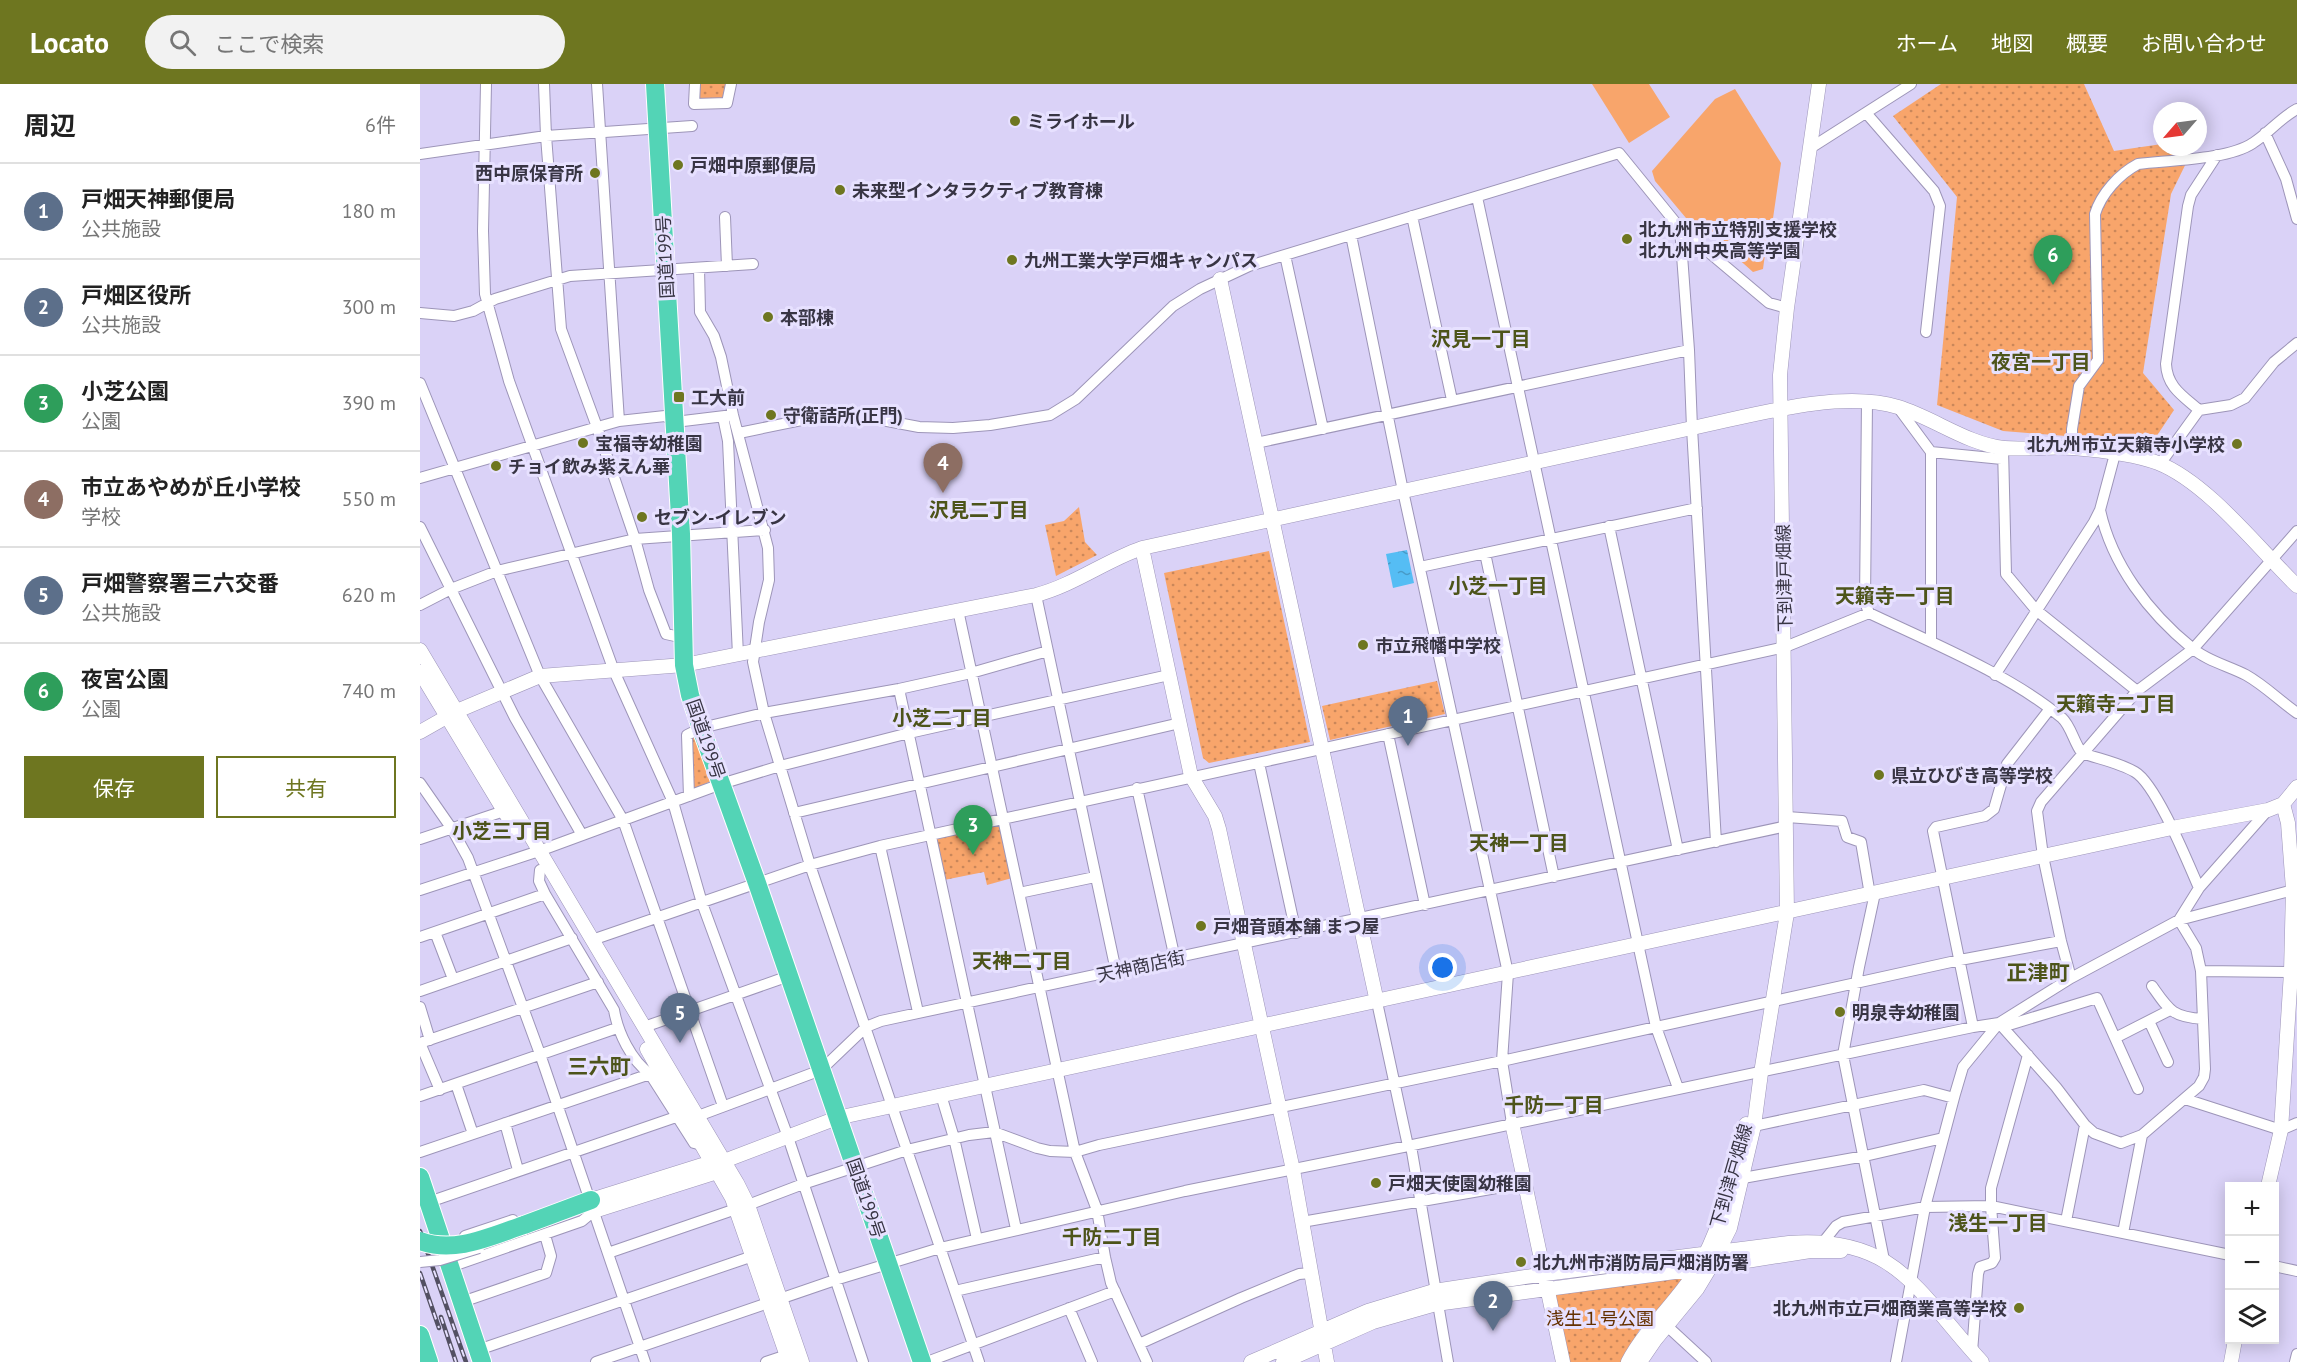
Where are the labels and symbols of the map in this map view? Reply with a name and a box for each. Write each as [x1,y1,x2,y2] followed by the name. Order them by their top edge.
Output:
[2153,102,2207,156] north arrow
[1027,110,1135,133] place label: ミライホール
[1008,114,1022,128] marker: ミライホール
[690,154,816,177] place label: 戸畑中原郵便局
[671,158,685,172] marker: 戸畑中原郵便局
[475,162,583,185] place label: 西中原保育所
[588,166,602,180] marker: 西中原保育所
[852,179,1103,202] place label: 未来型インタラクティブ教育棟
[833,183,847,197] marker: 未来型インタラクティブ教育棟
[651,215,679,299] street label: 国道199号
[1639,218,1837,262] place label: 北九州市立特別支援学校 北九州中央高等学園
[1620,232,1634,246] marker: 北九州市立特別支援学校 北九州中央高等学園
[2034,236,2072,285] pin: 6
[1024,249,1258,272] place label: 九州工業大学戸畑キャンパス
[1005,253,1019,267] marker: 九州工業大学戸畑キャンパス
[780,306,834,329] place label: 本部棟
[761,310,775,324] marker: 本部棟
[1431,326,1531,352] district label: 沢見一丁目
[1991,349,2091,375] district label: 夜宮一丁目
[691,386,745,409] place label: 工大前
[672,390,686,404] marker: 工大前
[783,404,903,427] place label: 守衛詰所(正門)
[764,408,778,422] marker: 守衛詰所(正門)
[595,432,703,455] place label: 宝福寺幼稚園
[2027,433,2225,456] place label: 北九州市立天籟寺小学校
[576,436,590,450] marker: 宝福寺幼稚園
[2230,437,2244,451] marker: 北九州市立天籟寺小学校
[924,444,962,493] pin: 4
[508,455,670,478] place label: チョイ飲み紫えん華
[489,459,503,473] marker: チョイ飲み紫えん華
[929,497,1029,523] district label: 沢見二丁目
[654,506,786,529] place label: セブン-イレブン
[635,510,649,524] marker: セブン-イレブン
[1772,524,1796,632] street label: 下到津戸畑線
[1448,573,1548,599] district label: 小芝一丁目
[1835,583,1955,609] district label: 天籟寺一丁目
[1375,634,1501,657] place label: 市立飛幡中学校
[1356,638,1370,652] marker: 市立飛幡中学校
[2056,691,2176,717] district label: 天籟寺二丁目
[682,696,730,782] street label: 国道199号
[1388,696,1428,746] pin: 1
[892,705,992,731] district label: 小芝二丁目
[1891,764,2053,787] place label: 県立ひびき高等学校
[1872,768,1886,782] marker: 県立ひびき高等学校
[954,806,992,855] pin: 3
[452,818,552,844] district label: 小芝三丁目
[1469,830,1569,856] district label: 天神一丁目
[1213,915,1380,938] place label: 戸畑音頭本舗 まつ屋
[1194,919,1208,933] marker: 戸畑音頭本舗 まつ屋
[1095,945,1187,987] street label: 天神商店街
[972,948,1072,974] district label: 天神二丁目
[1428,953,1457,982] your location
[2007,959,2070,986] district label: 正津町
[660,994,700,1043] pin: 5
[1852,1001,1960,1024] place label: 明泉寺幼稚園
[1833,1005,1847,1019] marker: 明泉寺幼稚園
[568,1053,631,1080] district label: 三六町
[1504,1092,1604,1118] district label: 千防一丁目
[1705,1121,1757,1231] street label: 下到津戸畑線
[842,1155,890,1241] street label: 国道199号
[1388,1172,1532,1195] place label: 戸畑天使園幼稚園
[1369,1176,1383,1190] marker: 戸畑天使園幼稚園
[1948,1210,2048,1236] district label: 浅生一丁目
[1062,1224,1162,1250] district label: 千防二丁目
[1533,1251,1749,1274] place label: 北九州市消防局戸畑消防署
[1514,1255,1528,1269] marker: 北九州市消防局戸畑消防署
[1474,1282,1512,1331] pin: 2
[1773,1297,2007,1320] place label: 北九州市立戸畑商業高等学校
[2012,1301,2026,1315] marker: 北九州市立戸畑商業高等学校
[1546,1307,1654,1330] park label: 浅生１号公園

